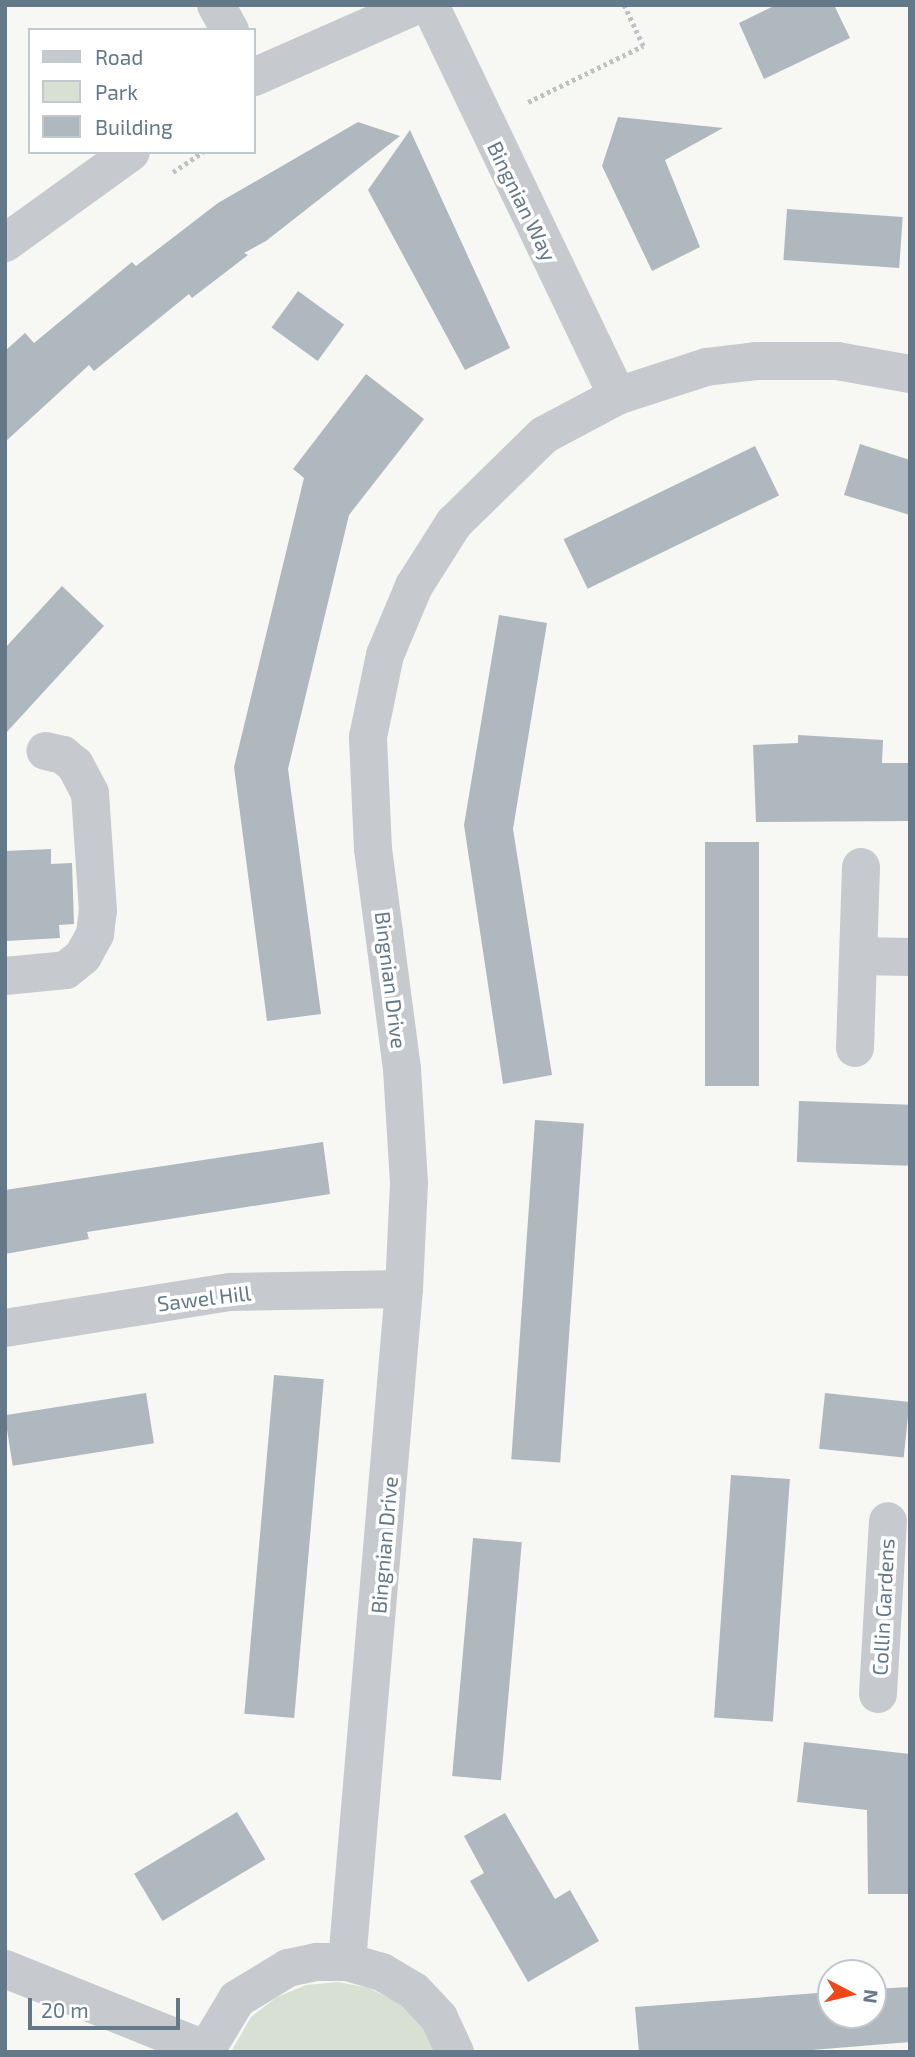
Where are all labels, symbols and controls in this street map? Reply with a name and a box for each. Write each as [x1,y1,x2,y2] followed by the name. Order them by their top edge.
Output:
[28,28,256,154] legend
[95,44,143,69] text: Road
[95,79,138,104] text: Park
[95,114,173,139] text: Building
[482,137,562,265] street label: Bingnian Way
[370,910,412,1050] street label: Bingnian Drive
[156,1280,252,1316] street label: Sawel Hill
[365,1475,403,1615] street label: Bingnian Drive
[867,1538,899,1676] street label: Collin Gardens
[817,1959,887,2029] north arrow
[32,1983,184,2027] scale bar
[859,1988,884,2005] text: N
[41,1997,89,2022] text: 20 m

